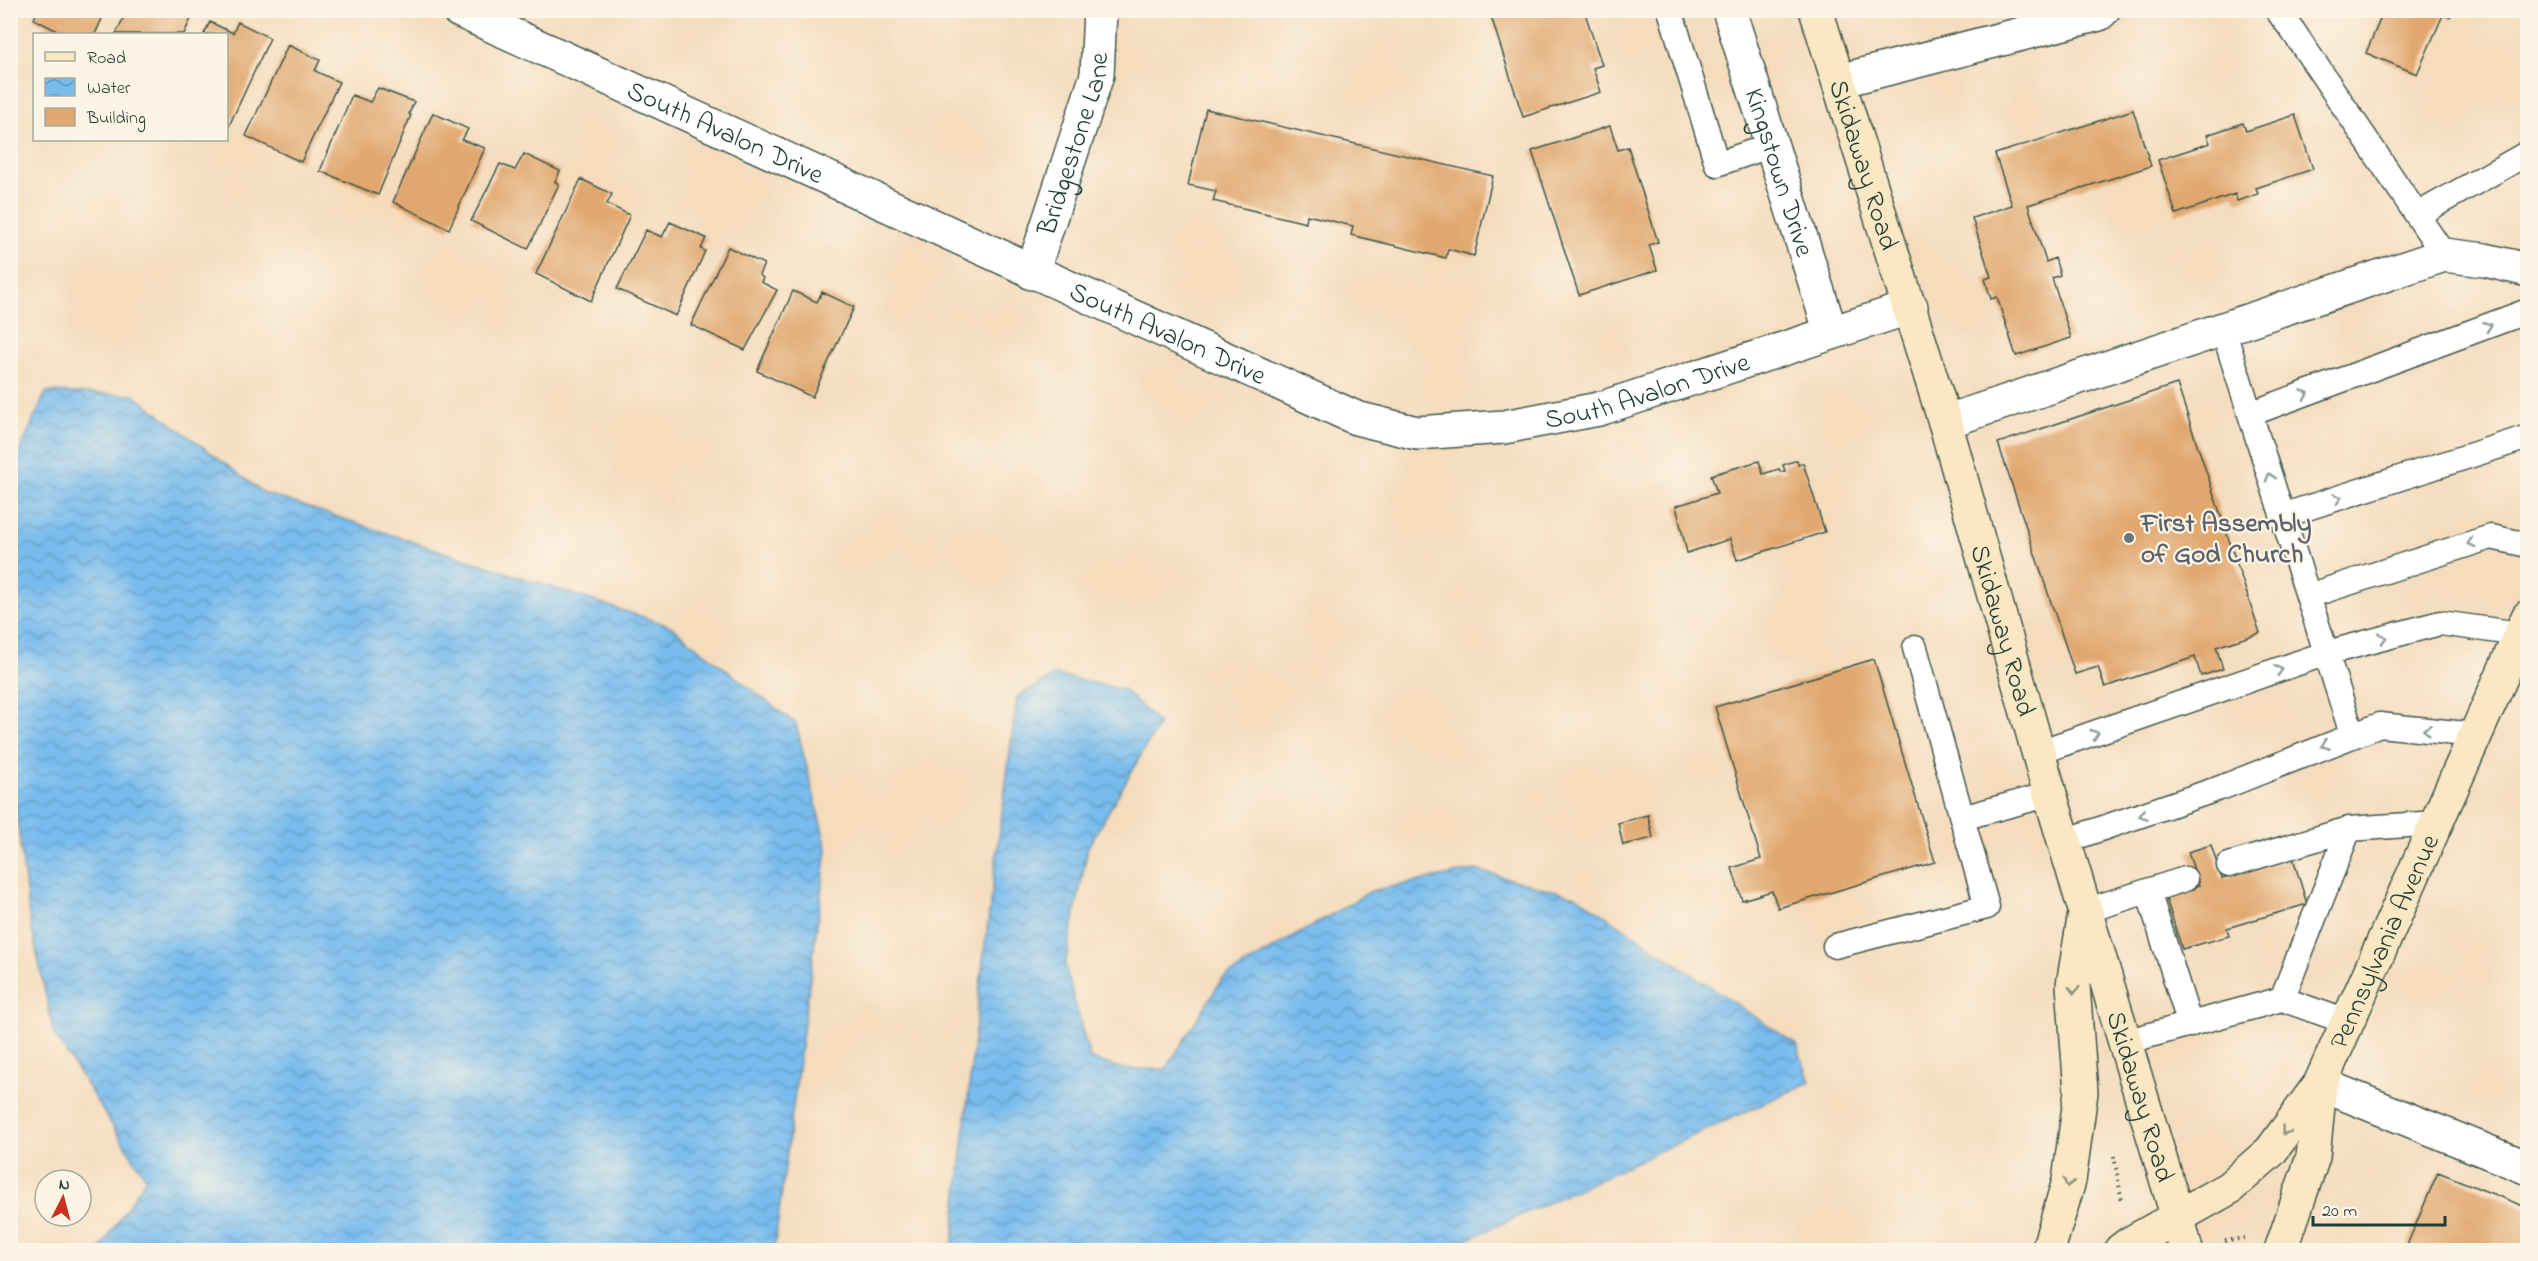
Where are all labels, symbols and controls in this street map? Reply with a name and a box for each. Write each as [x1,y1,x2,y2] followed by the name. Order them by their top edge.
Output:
[33,33,228,141] legend
[87,46,126,72] text: Road
[1028,51,1120,242] street label: Bridgestone Lane
[620,72,830,196] street label: South Avalon Drive
[1817,75,1907,255] street label: Skidaway Road
[87,76,131,102] text: Water
[1733,84,1823,263] street label: Kingstown Drive
[86,106,146,133] text: Building
[1062,273,1273,397] street label: South Avalon Drive
[2482,320,2493,333] one-way arrow
[1542,344,1756,441] street label: South Avalon Drive
[2299,388,2310,401] one-way arrow
[2265,472,2277,483] one-way arrow
[2332,493,2343,505] one-way arrow
[2139,505,2311,575] place label: First Assembly of God Church
[2122,531,2136,545] marker: First Assembly of God Church
[2466,536,2477,549] one-way arrow
[1959,541,2044,721] street label: Skidaway Road
[2377,633,2388,645] one-way arrow
[2273,664,2284,677] one-way arrow
[2423,724,2432,737] one-way arrow
[2089,728,2100,741] one-way arrow
[2320,738,2331,750] one-way arrow
[2138,807,2148,820] one-way arrow
[2321,828,2451,1056] street label: Pennsylvania Avenue
[2068,985,2080,994] one-way arrow
[2095,1007,2183,1187] street label: Skidaway Road
[2282,1124,2293,1135] one-way arrow
[33,1168,93,1228] north arrow
[58,1173,71,1198] text: N
[2062,1178,2075,1188] one-way arrow
[2313,1189,2445,1227] scale bar
[2322,1199,2357,1225] text: 20 m

